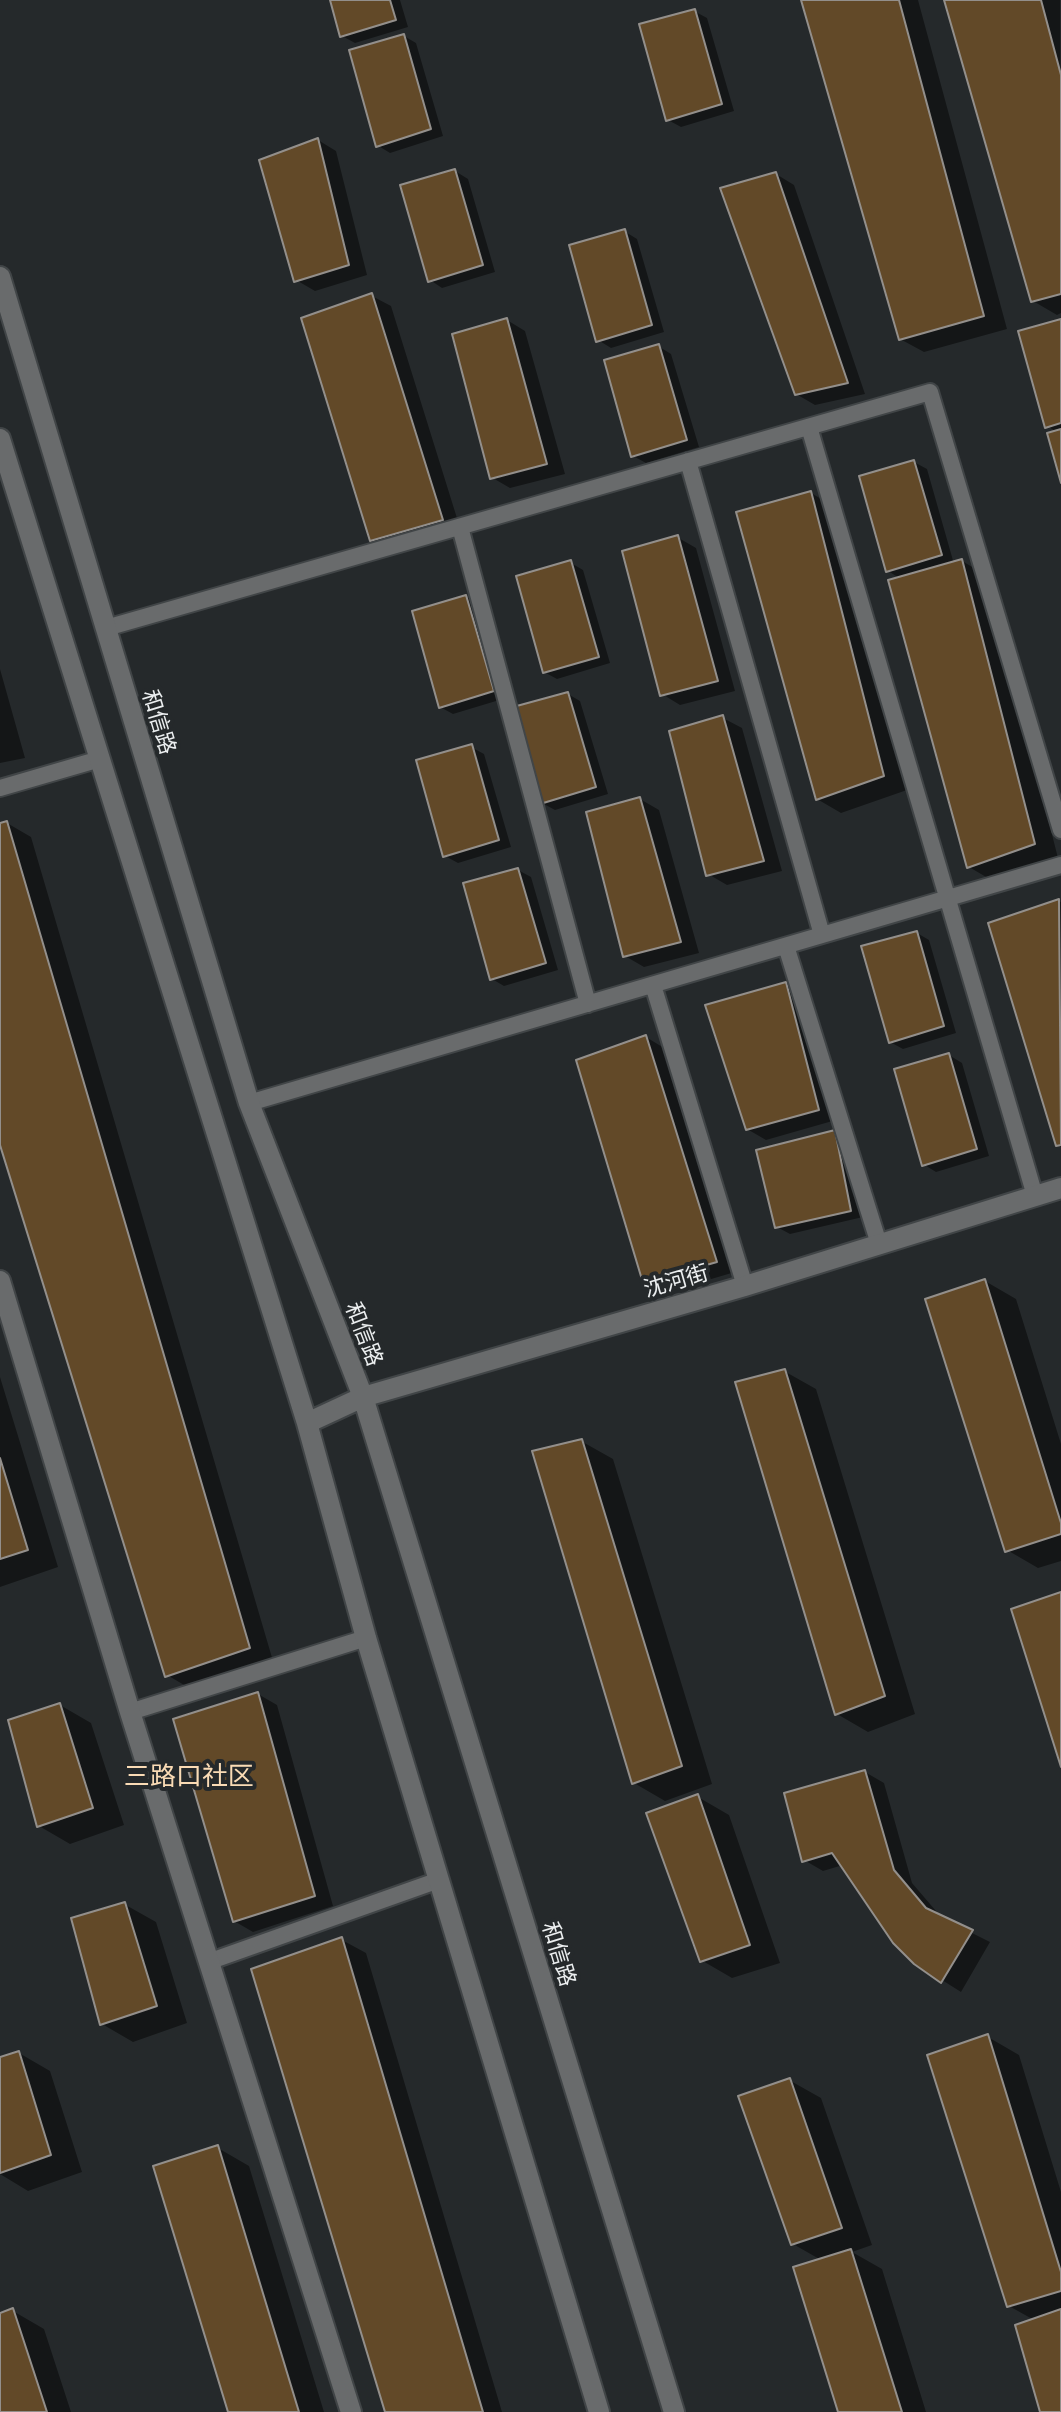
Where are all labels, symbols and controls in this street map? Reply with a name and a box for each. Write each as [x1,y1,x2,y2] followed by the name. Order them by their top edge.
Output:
[137,687,181,757] street label: 和信路
[641,1259,711,1303] street label: 沈河街
[340,1298,388,1370] street label: 和信路
[124,1760,254,1792] district label: 三路口社区
[537,1919,581,1989] street label: 和信路

